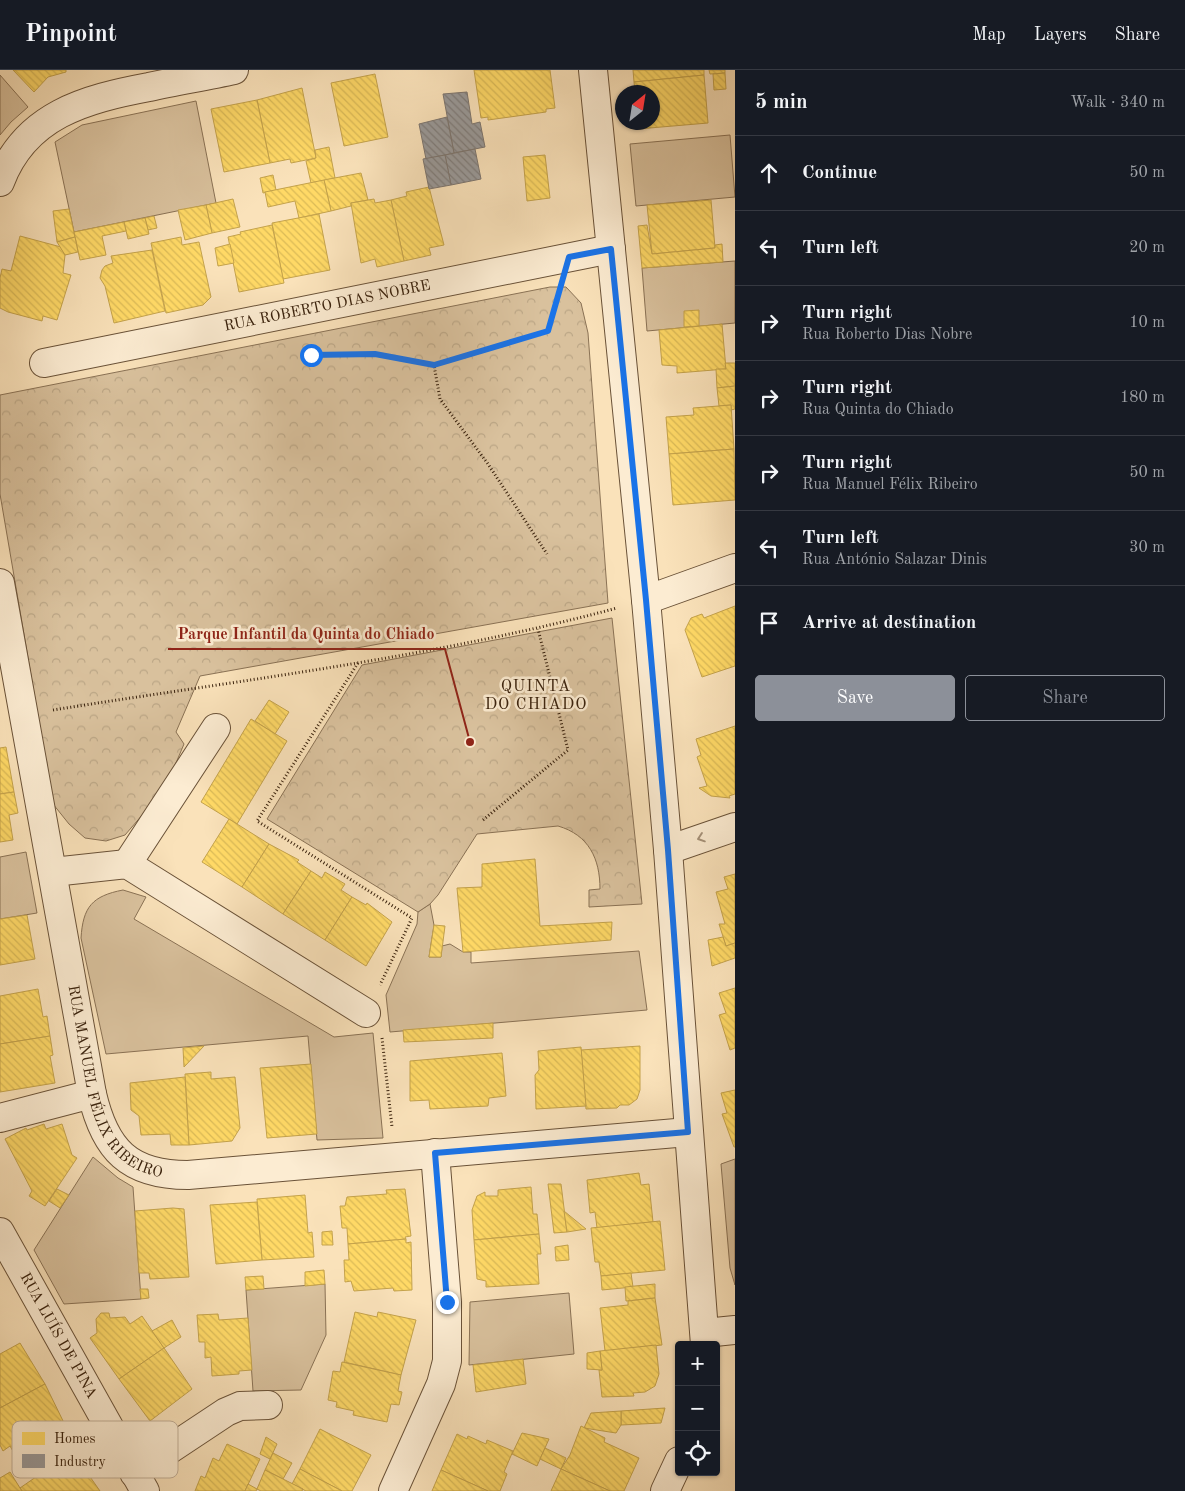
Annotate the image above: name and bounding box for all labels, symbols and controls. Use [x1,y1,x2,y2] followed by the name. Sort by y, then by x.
[25,23,117,47] text: Pinpoint
[972,26,1006,44] text: Map
[1034,26,1086,44] text: Layers
[1114,26,1160,44] text: Share
[615,85,660,130] north arrow
[755,92,808,113] text: 5 min
[1070,95,1165,111] text: Walk · 340 m
[755,159,783,187] icon: ahead
[802,164,877,183] text: Continue
[1129,165,1165,181] text: 50 m
[755,234,783,262] icon: left
[802,239,879,258] text: Turn left
[1129,240,1165,256] text: 20 m
[223,278,432,334] street label: RUA ROBERTO DIAS NOBRE
[802,304,892,323] text: Turn right
[755,309,783,337] icon: right
[1129,315,1165,331] text: 10 m
[802,327,972,343] text: Rua Roberto Dias Nobre
[300,344,323,367] route start
[802,379,892,398] text: Turn right
[755,384,783,412] icon: right
[1120,390,1165,406] text: 180 m
[802,402,954,418] text: Rua Quinta do Chiado
[802,454,892,473] text: Turn right
[755,459,783,487] icon: right
[1129,465,1165,481] text: 50 m
[802,477,978,493] text: Rua Manuel Félix Ribeiro
[802,529,879,548] text: Turn left
[755,534,783,562] icon: left
[1129,540,1165,556] text: 30 m
[802,552,987,568] text: Rua António Salazar Dinis
[755,609,783,637] icon: arrive
[802,614,976,633] text: Arrive at destination
[168,618,445,649] callout: Parque Infantil da Quinta do Chiado
[177,627,435,643] text: Parque Infantil da Quinta do Chiado
[755,675,955,721] button: Save
[965,675,1165,721] button: Share
[485,679,587,713] district label: QUINTA DO CHIADO
[698,832,706,842] one-way arrow
[65,984,164,1181] street label: RUA MANUEL FÉLIX RIBEIRO
[17,1270,99,1402] street label: RUA LUÍS DE PINA
[436,1291,459,1314] route end
[675,1341,720,1476] map controls
[675,1341,720,1386] button: +
[675,1386,720,1431] button: −
[12,1421,178,1478] legend
[675,1431,720,1476] button: locate
[54,1432,96,1446] text: Homes
[54,1455,107,1469] text: Industry

